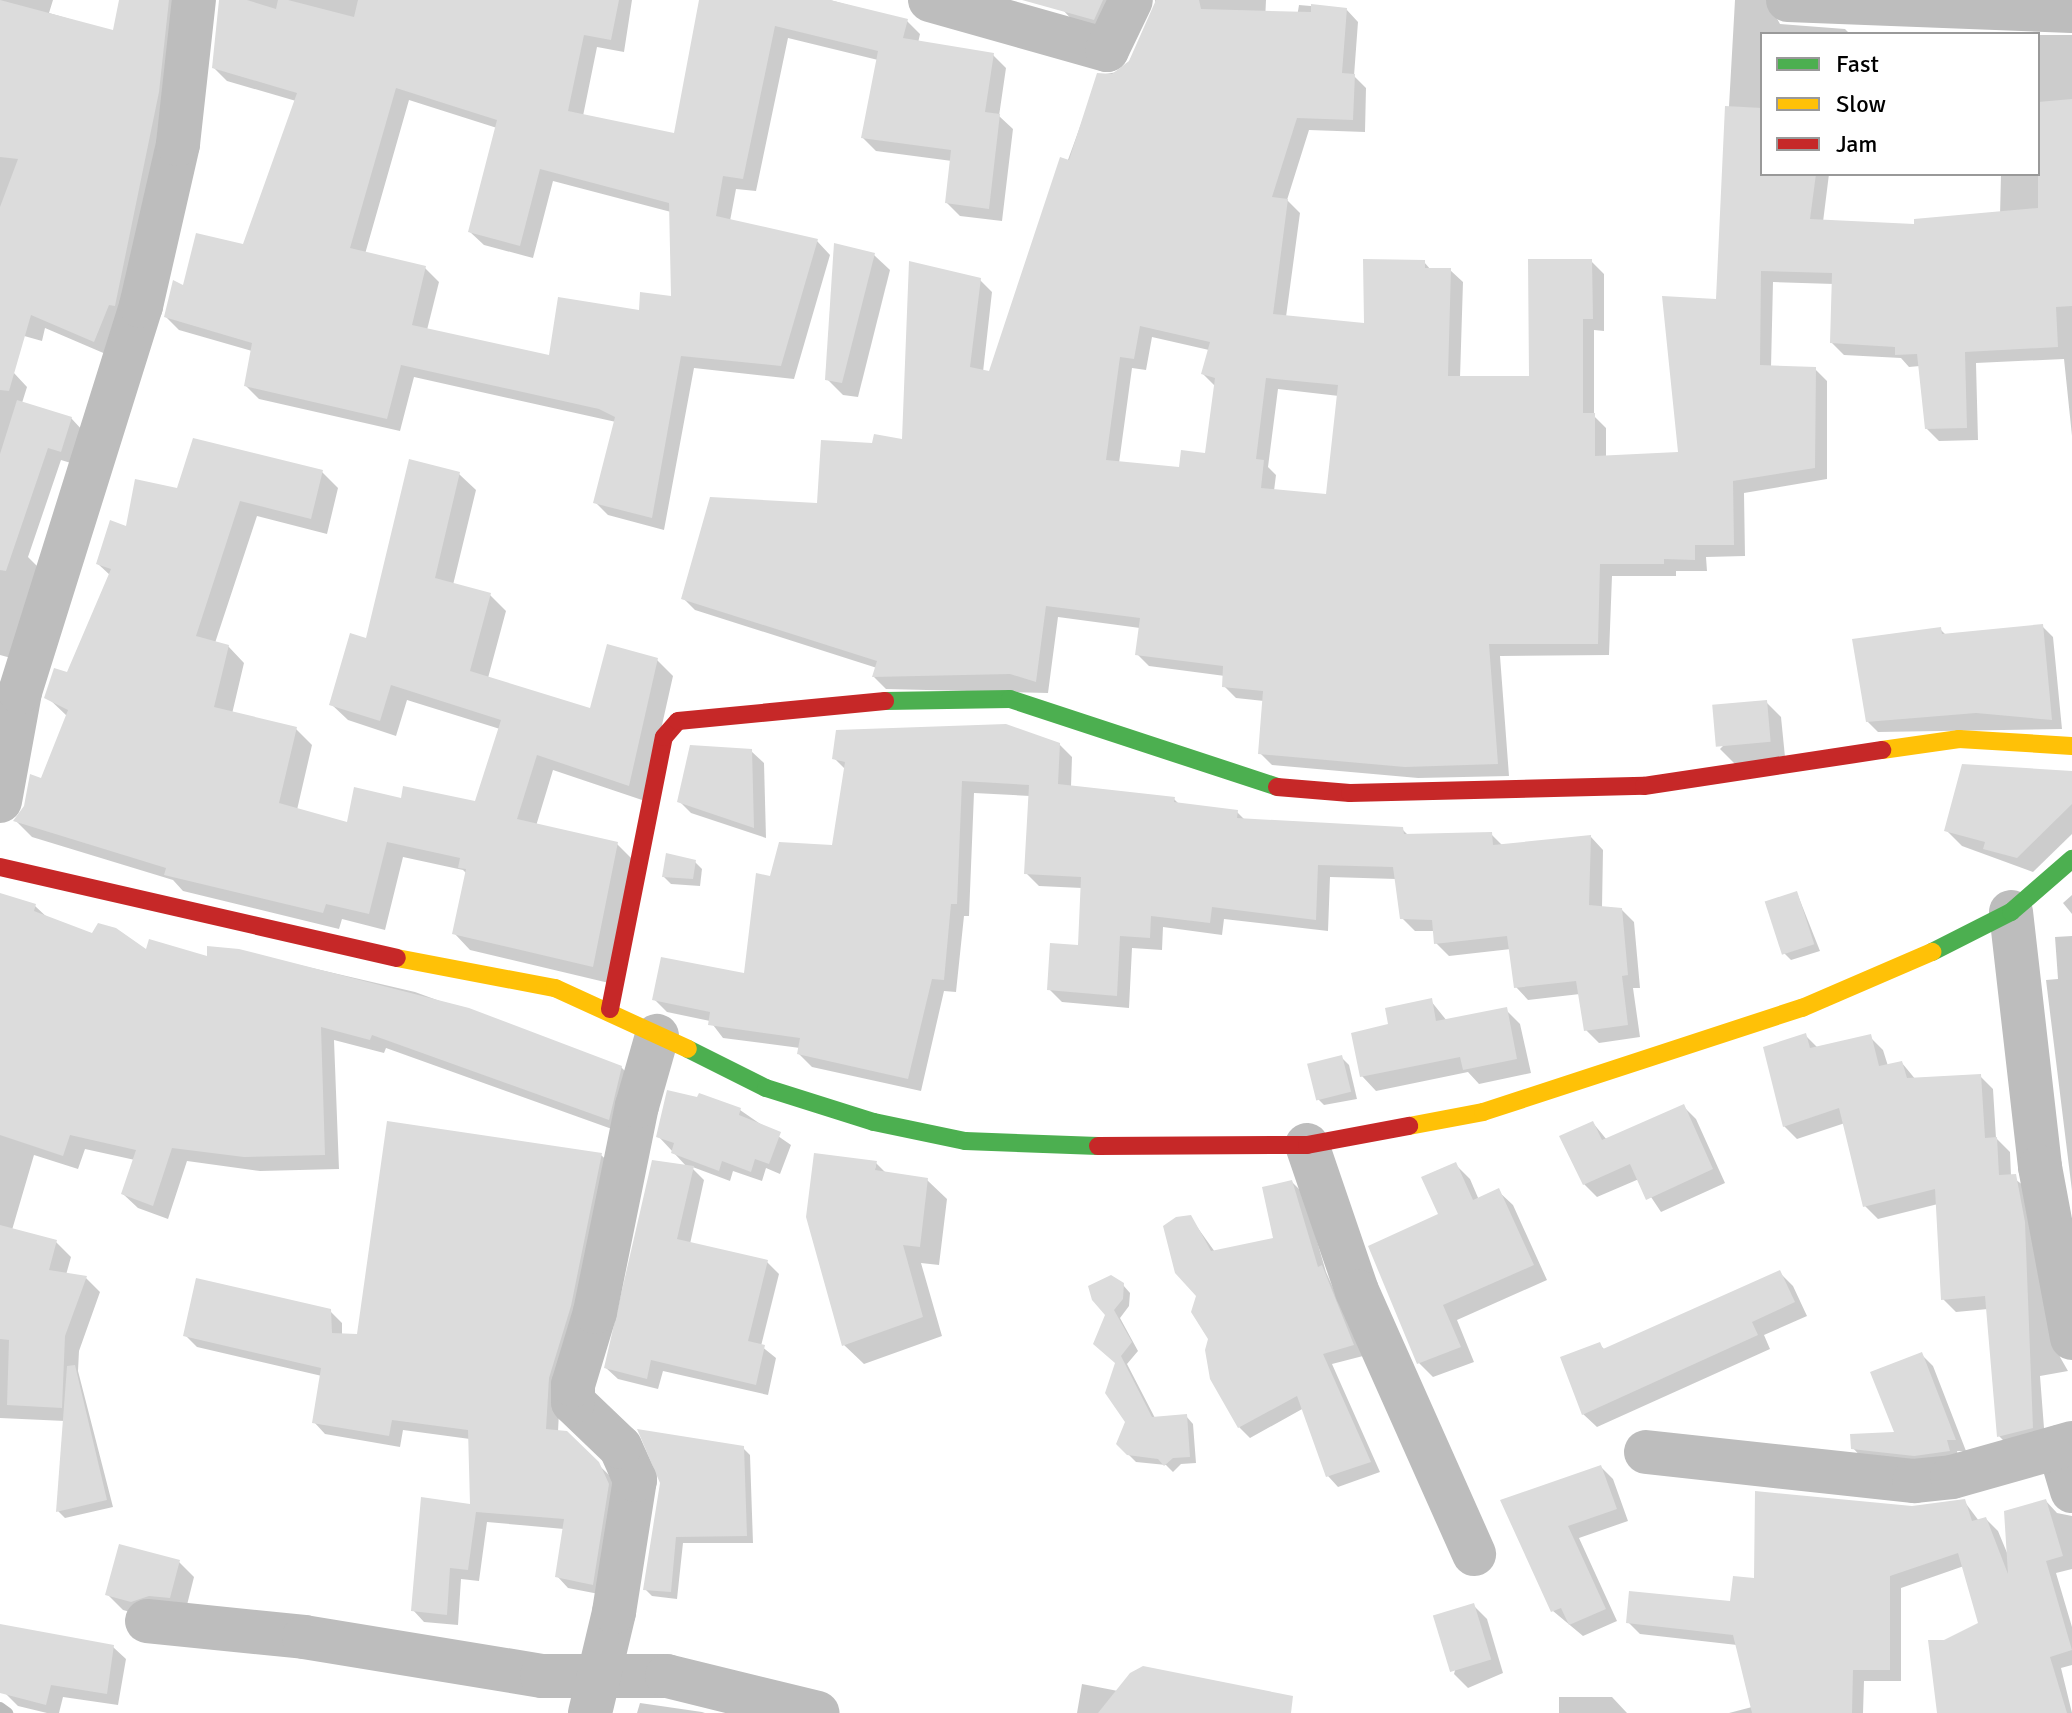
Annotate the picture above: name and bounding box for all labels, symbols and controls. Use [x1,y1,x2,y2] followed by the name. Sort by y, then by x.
[1760,32,2040,176] legend
[1836,49,1879,79] text: Fast
[1836,89,1886,119] text: Slow
[1836,129,1877,159] text: Jam

